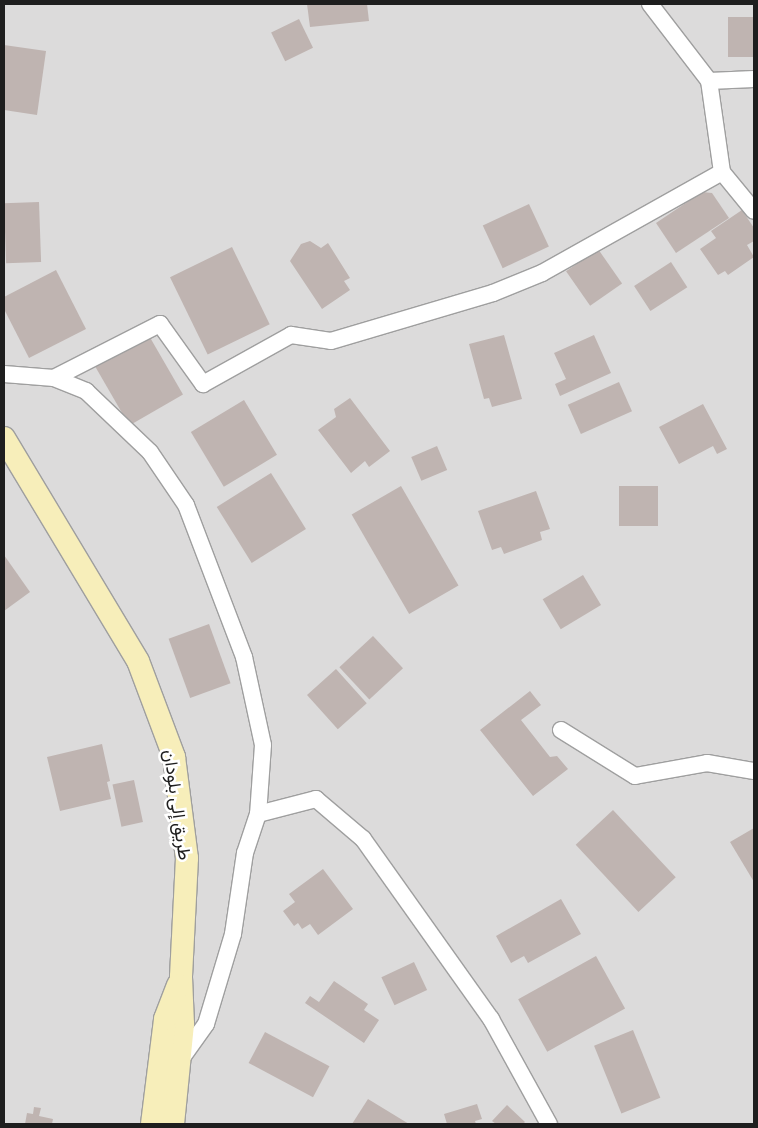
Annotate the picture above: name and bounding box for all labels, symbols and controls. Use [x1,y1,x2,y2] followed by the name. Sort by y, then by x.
[159,748,195,862] street label: طريق إلى بلودان

